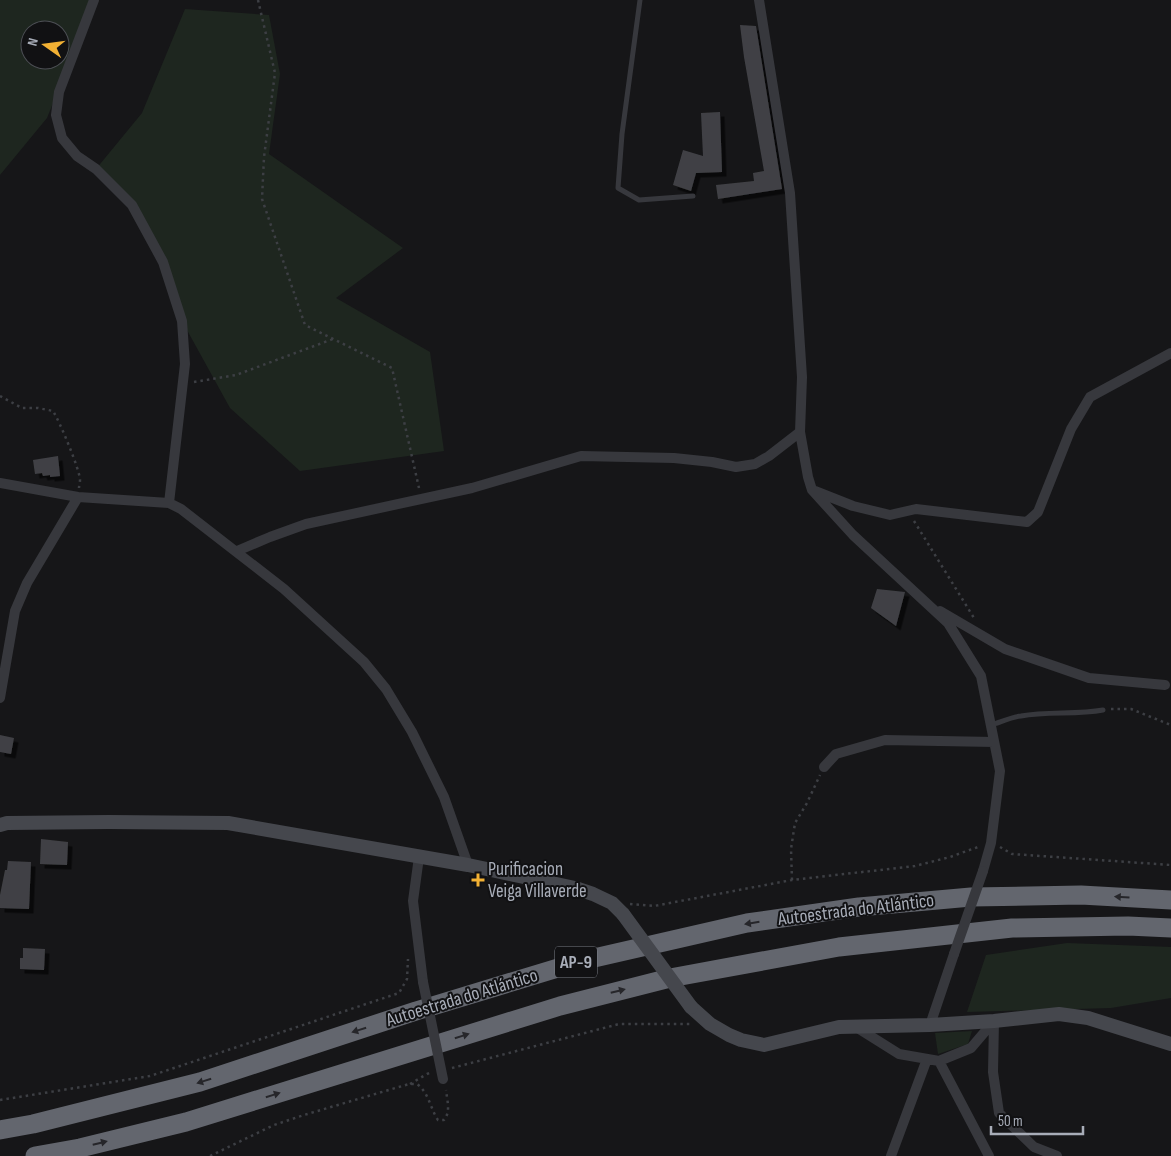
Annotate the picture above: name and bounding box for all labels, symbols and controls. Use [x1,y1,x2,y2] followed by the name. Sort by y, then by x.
[20,20,70,70] north arrow
[24,36,42,48] text: N
[488,858,587,903] place label: Purificacion Veiga Villaverde
[472,874,484,886] marker: Purificacion Veiga Villaverde
[776,889,935,931] street label: Autoestrada do Atlántico
[1114,893,1130,901] one-way arrow
[743,919,759,927] one-way arrow
[555,946,597,978] road number: AP-9
[382,964,541,1032] street label: Autoestrada do Atlántico
[610,987,625,995] one-way arrow
[351,1027,366,1034] one-way arrow
[454,1032,469,1040] one-way arrow
[197,1077,212,1085] one-way arrow
[266,1090,281,1098] one-way arrow
[991,1104,1084,1136] scale bar
[998,1112,1023,1131] text: 50 m
[92,1139,107,1147] one-way arrow

